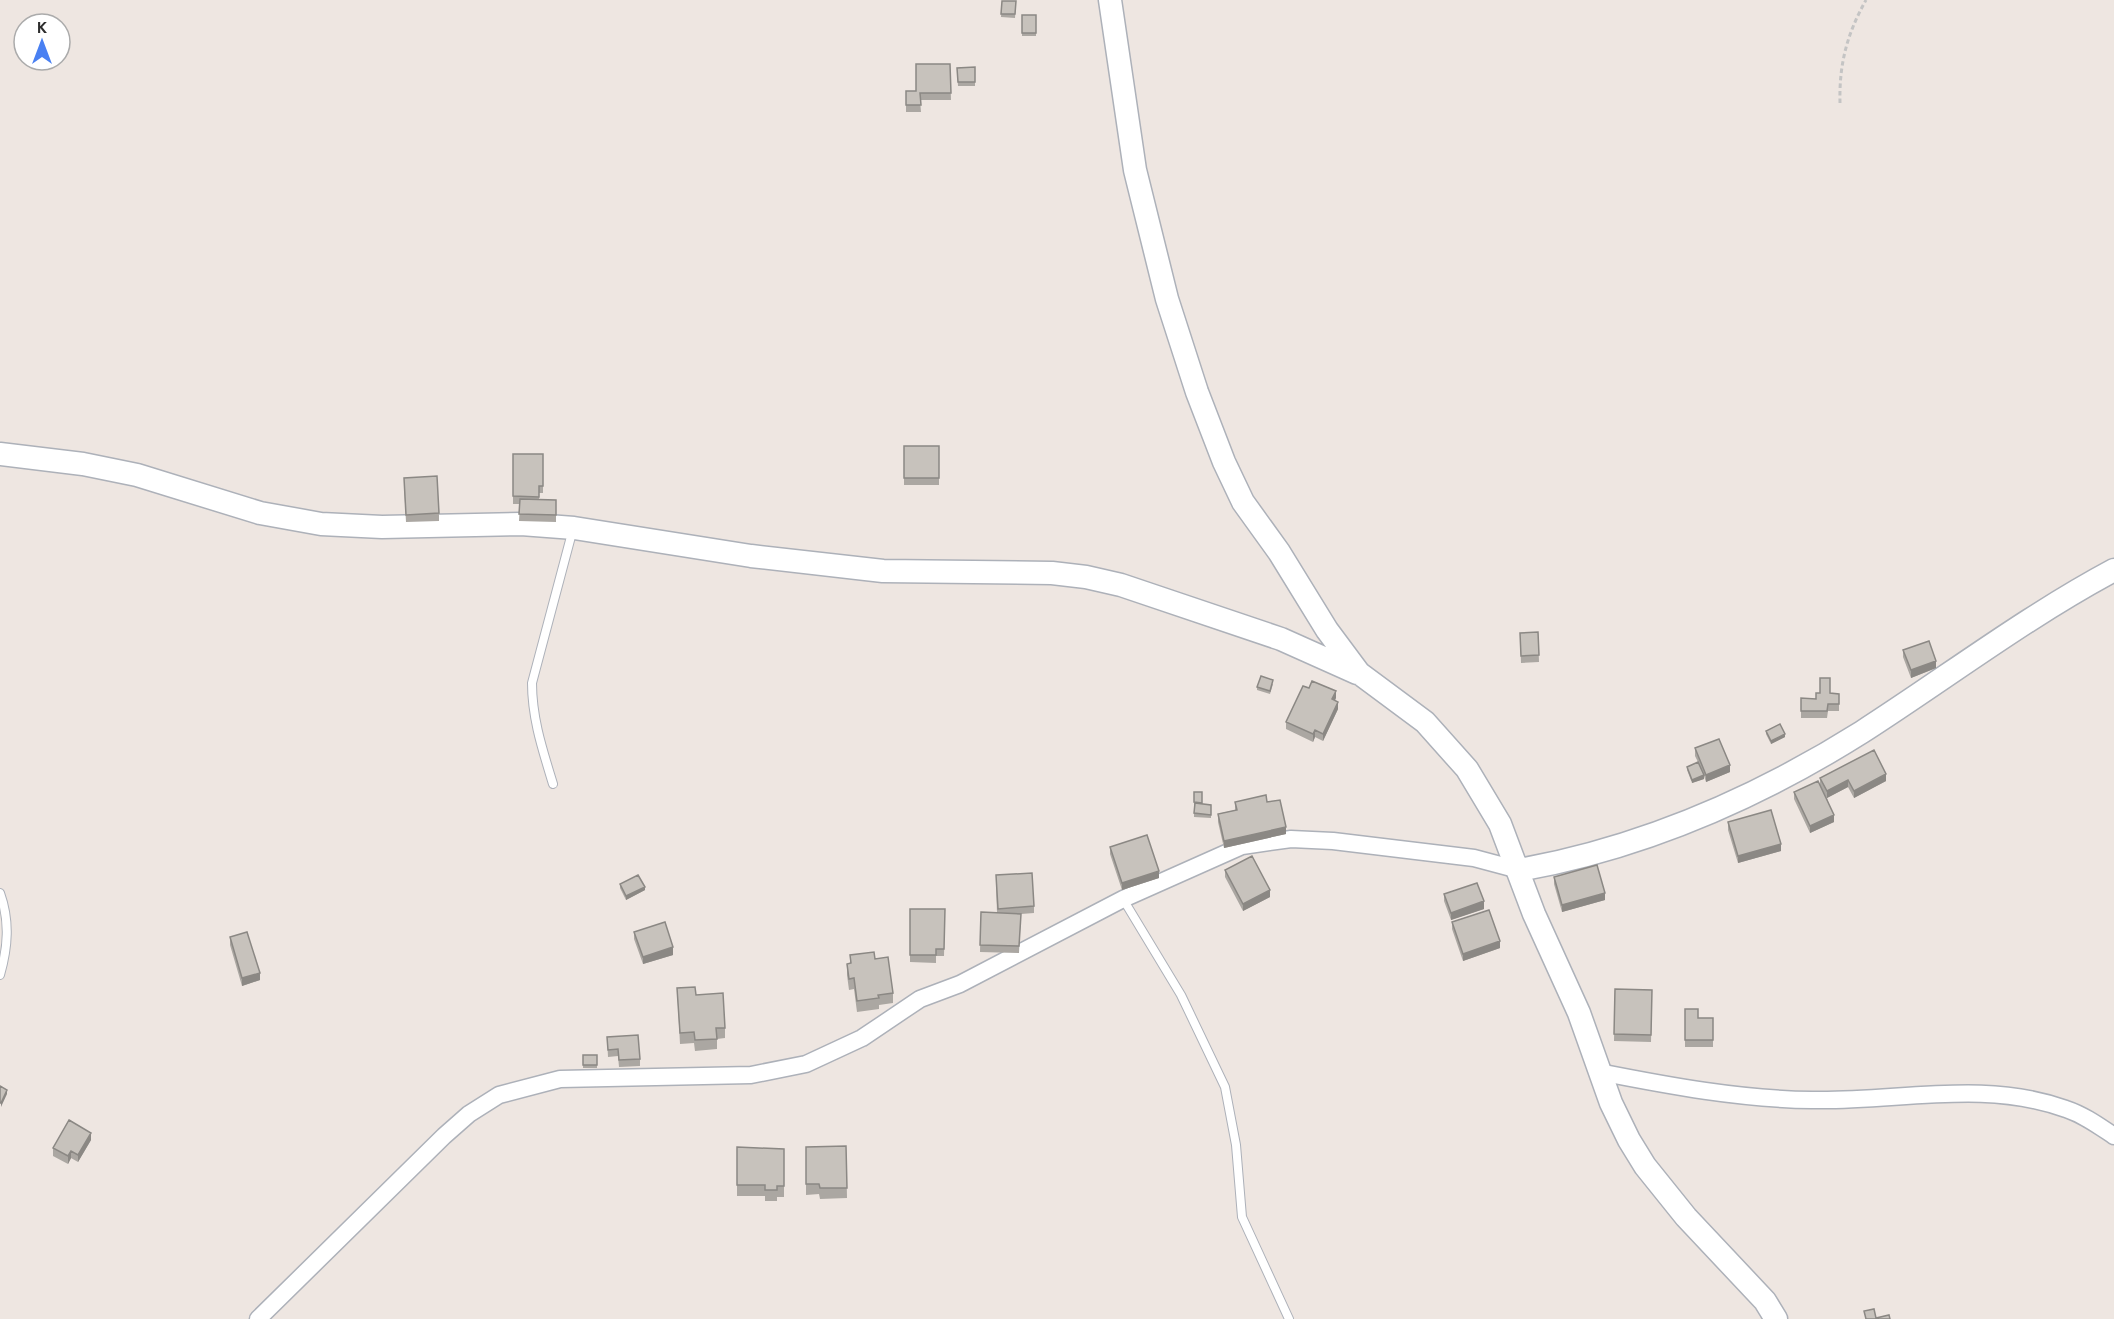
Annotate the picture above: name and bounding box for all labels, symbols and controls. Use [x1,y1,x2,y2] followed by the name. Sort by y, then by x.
[12,12,72,72] north arrow
[37,17,47,38] text: K

